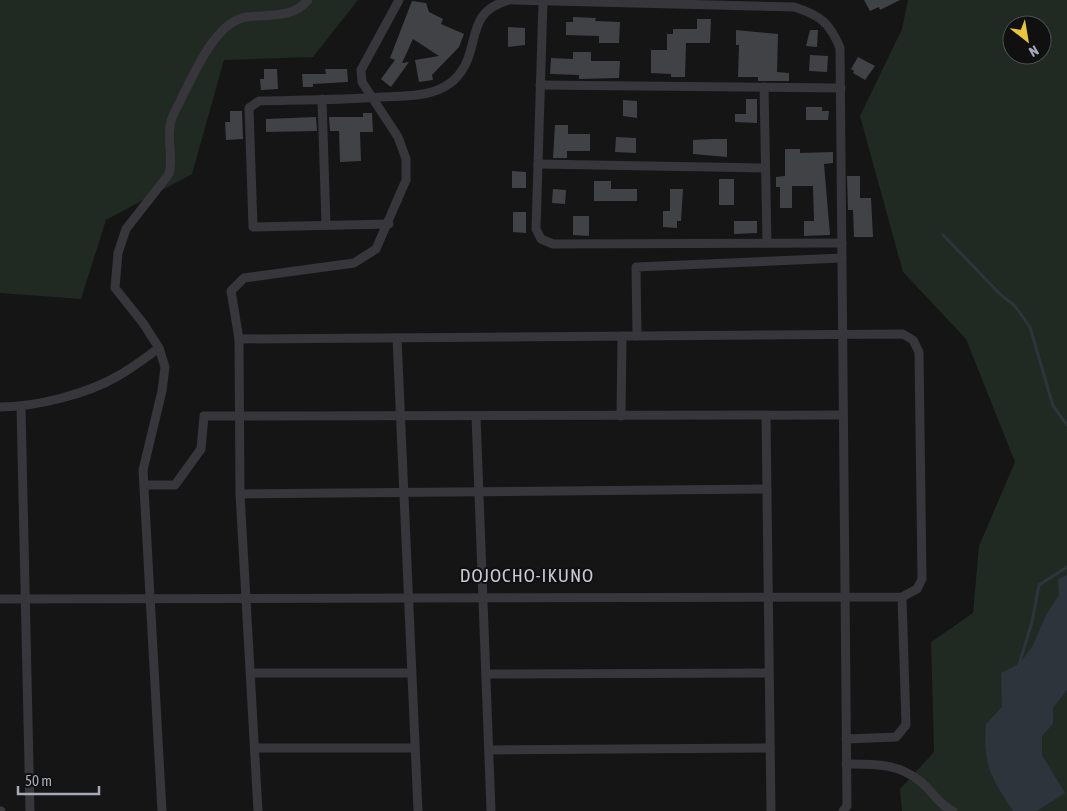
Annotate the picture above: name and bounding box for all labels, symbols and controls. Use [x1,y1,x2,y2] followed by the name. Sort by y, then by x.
[1002,15,1052,65] north arrow
[1026,42,1041,60] text: N
[460,564,594,586] district label: DOJOCHO-IKUNO
[18,764,99,796] scale bar
[25,772,52,789] text: 50 m

